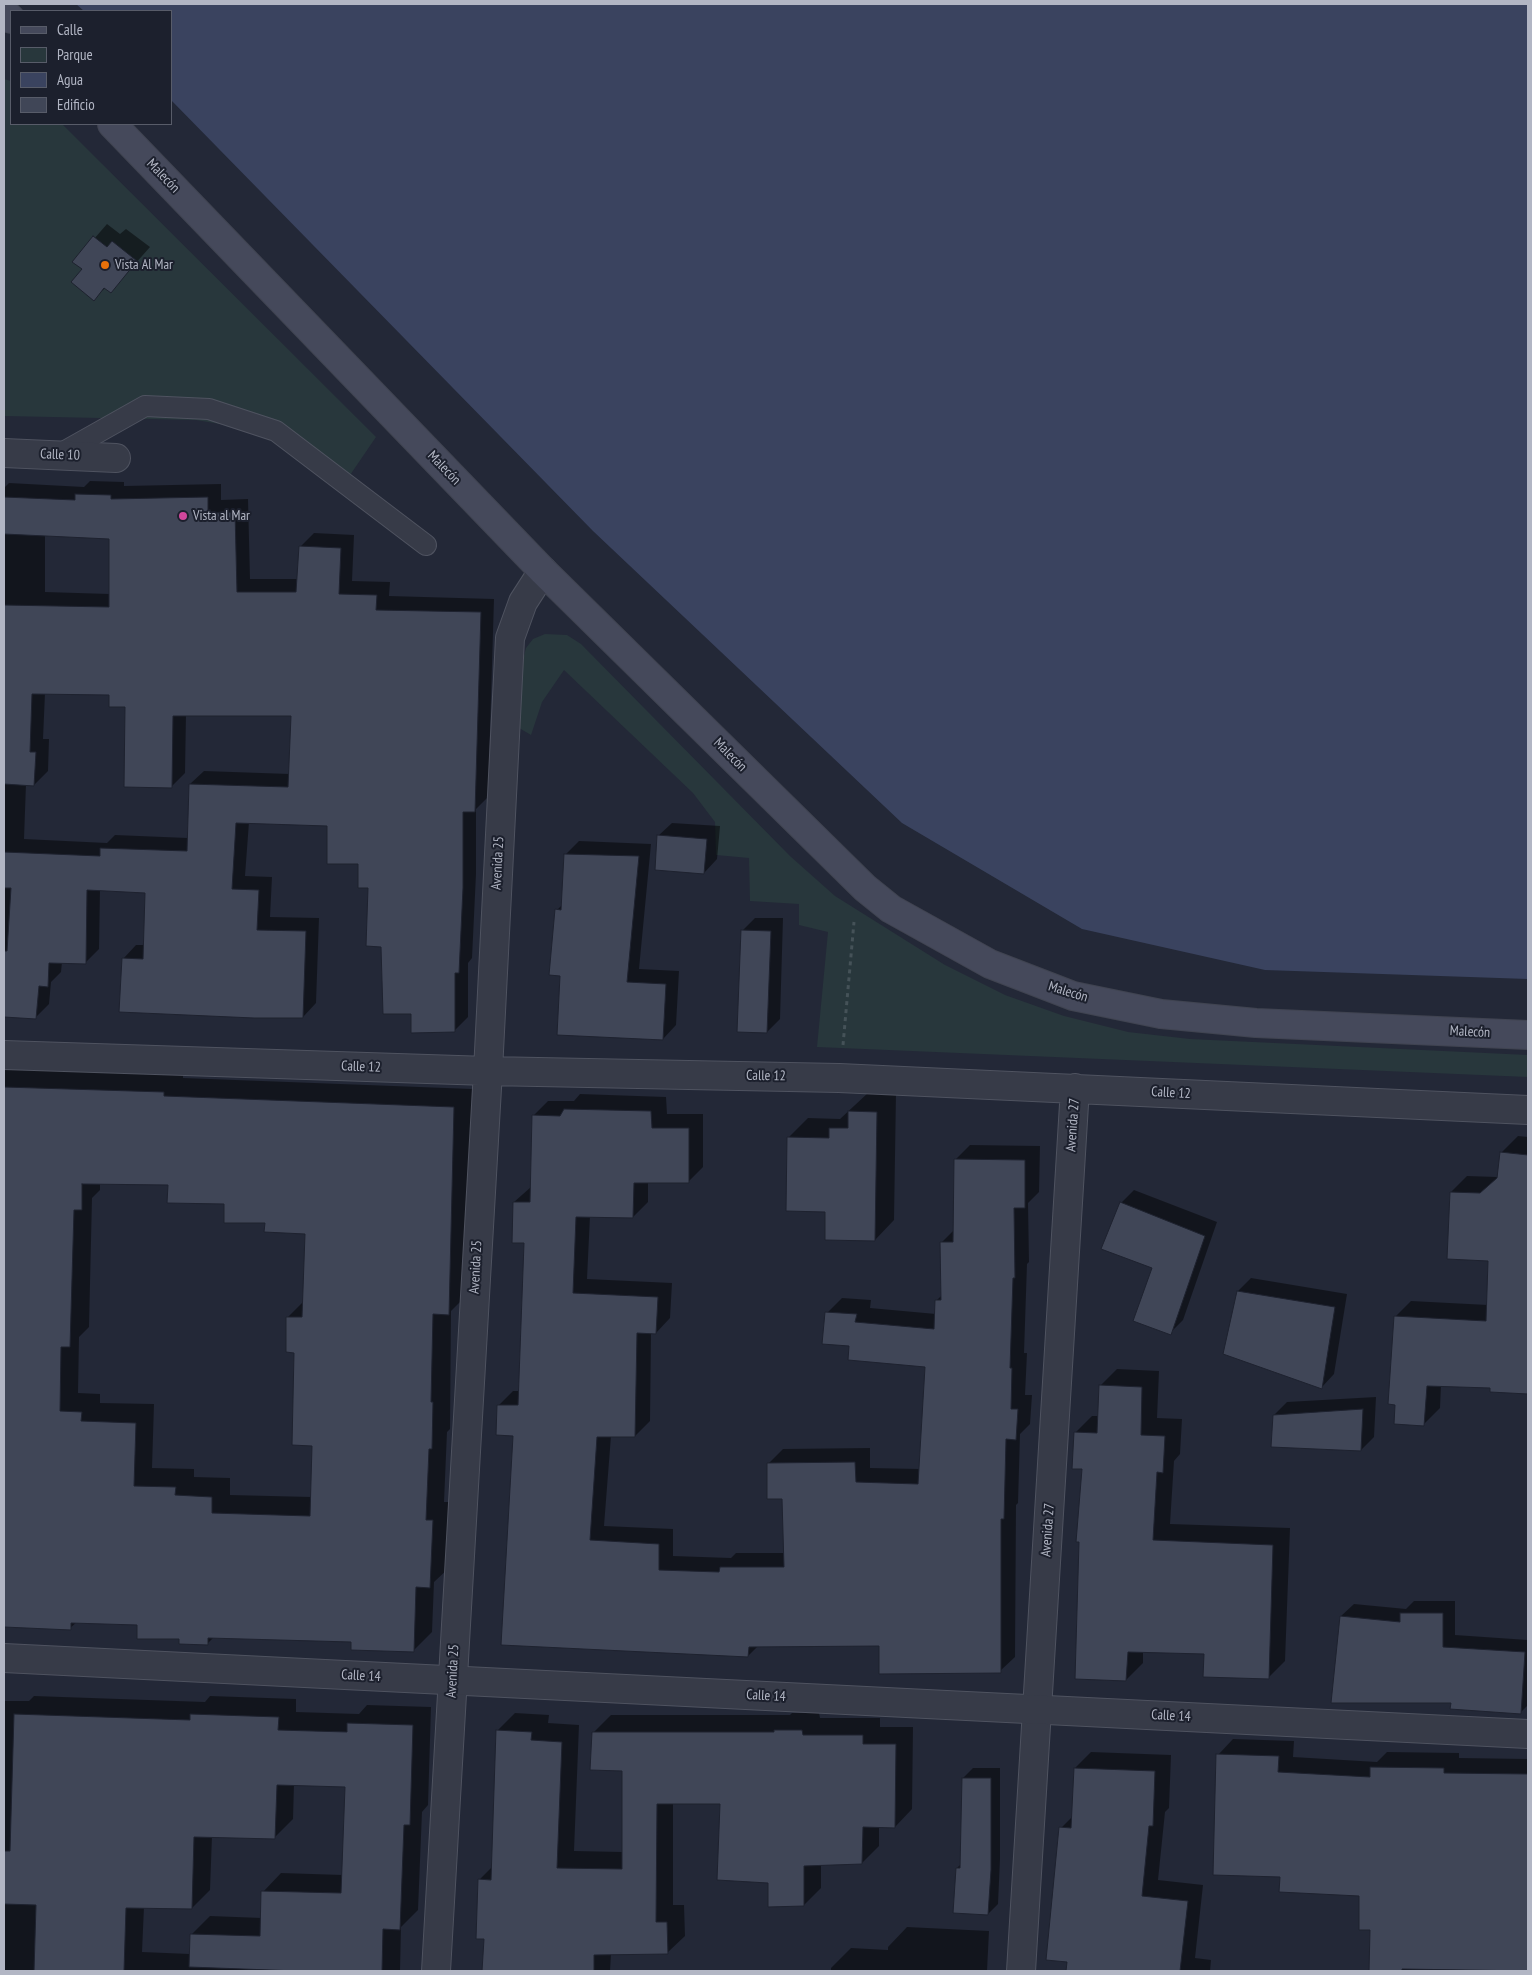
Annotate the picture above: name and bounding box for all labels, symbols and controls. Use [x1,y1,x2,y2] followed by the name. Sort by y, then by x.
[10,10,172,125] legend
[57,20,83,39] text: Calle
[57,45,93,64] text: Parque
[57,70,83,89] text: Agua
[57,95,95,114] text: Edificio
[143,156,183,196] street label: Malecón
[115,257,173,273] place label: Vista Al Mar
[99,259,111,271] marker: Vista Al Mar
[40,446,80,464] street label: Calle 10
[424,448,464,488] street label: Malecón
[193,508,250,524] place label: Vista al Mar
[177,510,189,522] marker: Vista al Mar
[710,735,750,775] street label: Malecón
[488,836,508,890] street label: Avenida 25
[1046,978,1090,1006] street label: Malecón
[1449,1023,1491,1041] street label: Malecón
[341,1058,381,1076] street label: Calle 12
[746,1067,786,1085] street label: Calle 12
[1151,1084,1191,1102] street label: Calle 12
[1063,1098,1083,1152] street label: Avenida 27
[466,1240,486,1294] street label: Avenida 25
[1038,1503,1058,1557] street label: Avenida 27
[443,1644,463,1698] street label: Avenida 25
[341,1667,381,1685] street label: Calle 14
[746,1687,786,1705] street label: Calle 14
[1151,1707,1191,1725] street label: Calle 14

